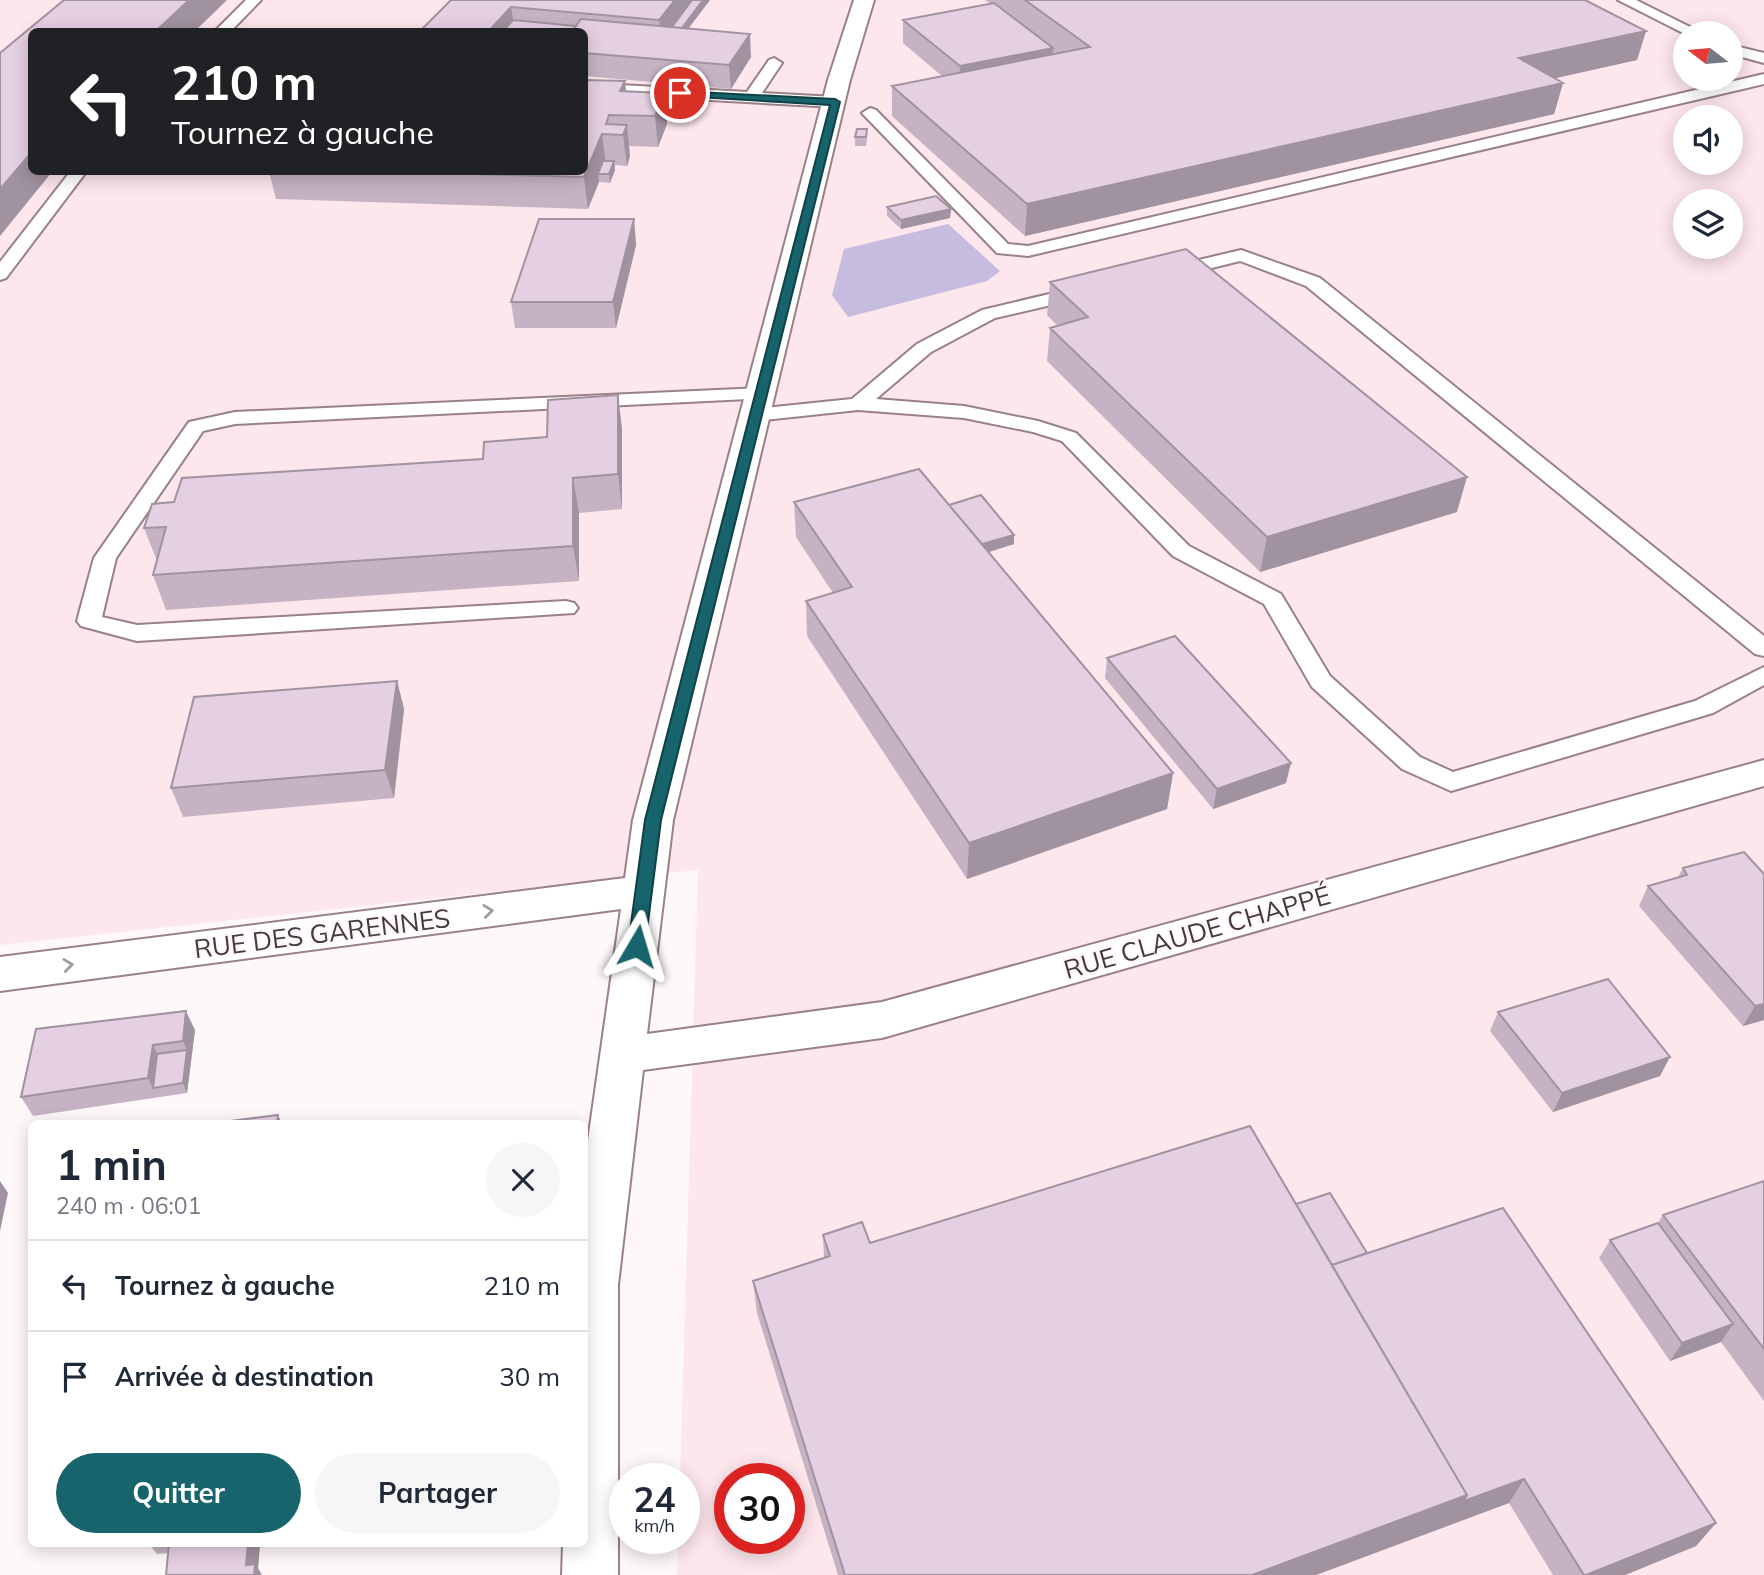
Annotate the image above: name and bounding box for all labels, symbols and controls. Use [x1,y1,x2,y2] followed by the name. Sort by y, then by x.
[1673,21,1743,91] north arrow
[1673,21,1743,259] map controls
[171,51,317,112] text: 210 m
[56,56,147,147] icon: left
[650,63,710,123] pin
[661,74,699,112] icon: arrive
[1673,105,1743,175] button: sound
[171,112,434,152] text: Tournez à gauche
[1673,189,1743,259] button: layers
[1060,878,1334,986] street label: RUE CLAUDE CHAPPÉ
[192,901,452,965] street label: RUE DES GARENNES
[482,904,494,919] one-way arrow
[600,909,674,983] position arrow
[62,958,74,973] one-way arrow
[56,1138,167,1191] text: 1 min
[486,1143,560,1217] button: close
[56,1191,201,1220] text: 240 m · 06:01
[56,1267,94,1305] icon: left
[115,1269,335,1302] text: Tournez à gauche
[484,1269,560,1302] text: 210 m
[56,1358,94,1396] icon: arrive
[115,1360,374,1393] text: Arrivée à destination
[499,1360,560,1393] text: 30 m
[56,1453,301,1533] button: Quitter
[315,1453,560,1533] button: Partager
[714,1463,805,1554] speed limit sign: 30
[633,1477,676,1521] text: 24
[634,1514,675,1537] text: km/h

